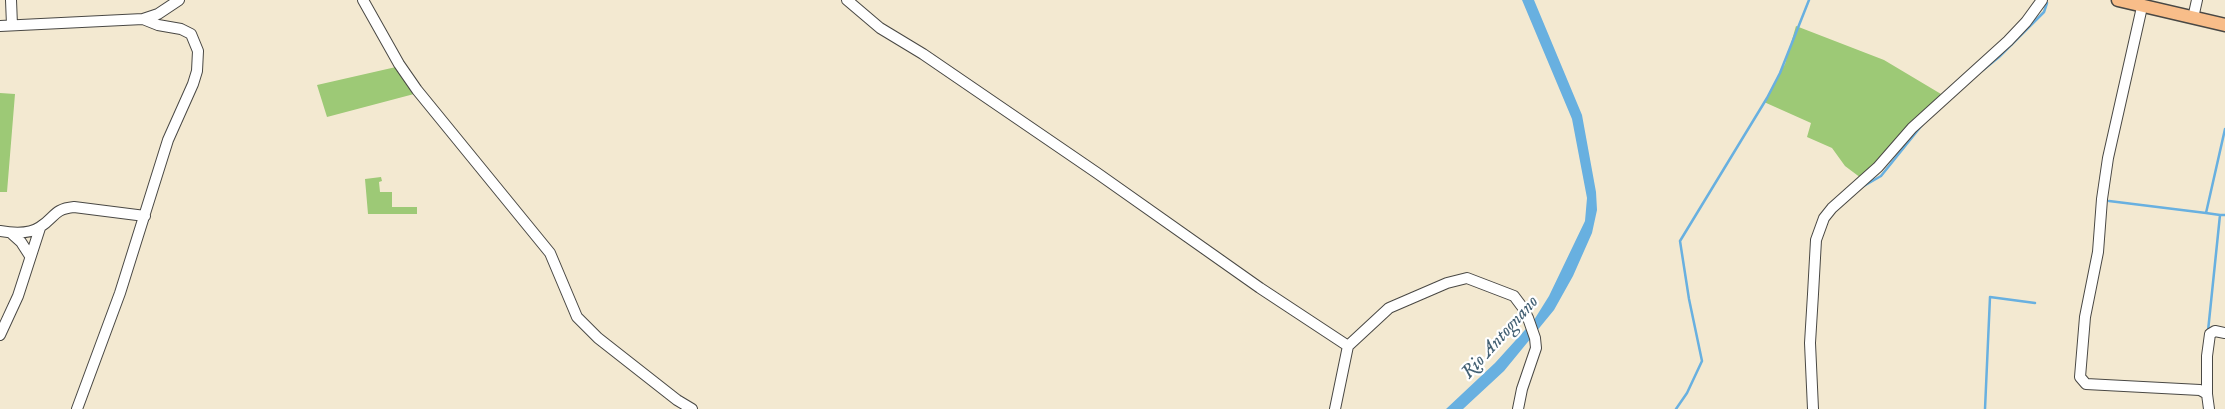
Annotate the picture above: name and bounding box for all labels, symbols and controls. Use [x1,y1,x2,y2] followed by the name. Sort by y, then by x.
[1458,292,1544,384] water label: Rio Antognano

